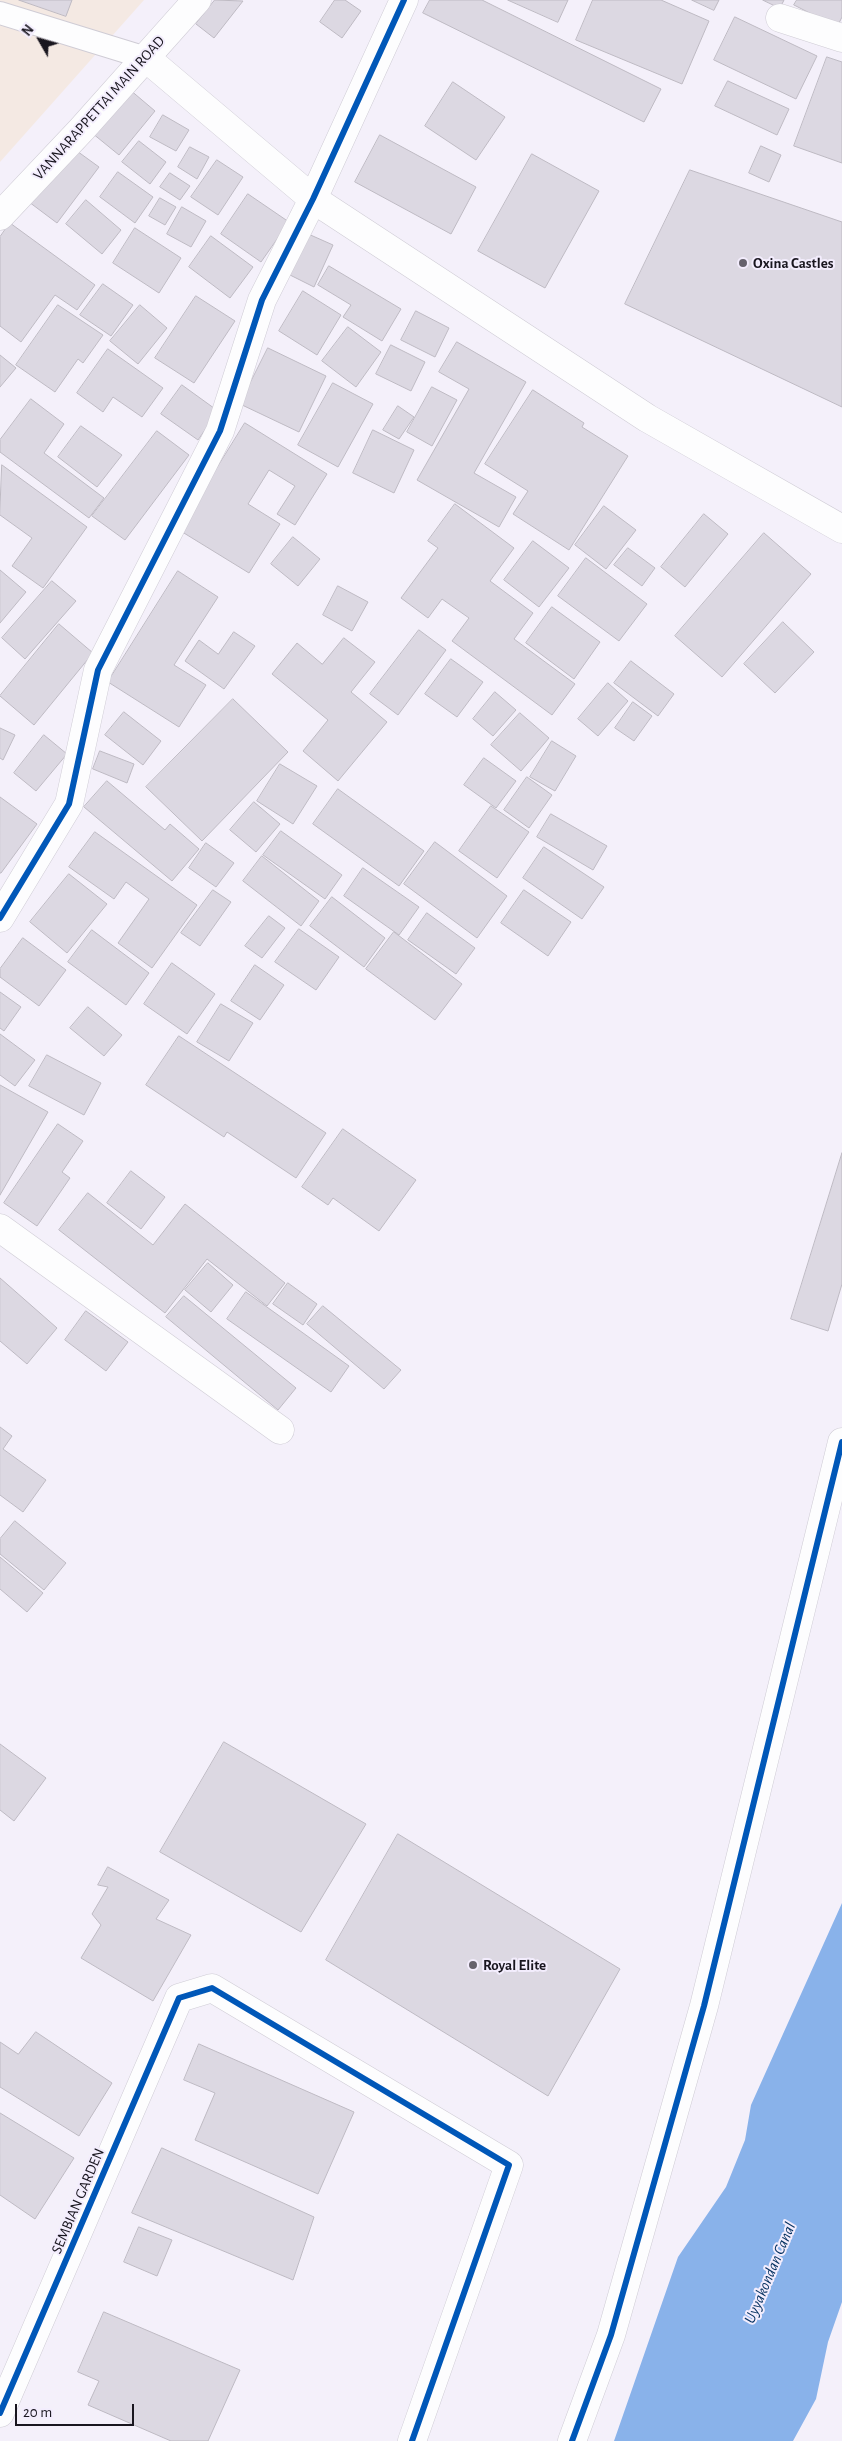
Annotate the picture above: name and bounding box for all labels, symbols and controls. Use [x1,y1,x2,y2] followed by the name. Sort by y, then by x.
[15,15,65,65] north arrow
[29,32,169,184] street label: VANNARAPPETTAI MAIN ROAD
[753,254,833,272] place label: Oxina Castles
[737,257,749,269] marker: Oxina Castles
[483,1956,546,1974] place label: Royal Elite
[467,1959,479,1971] marker: Royal Elite
[48,2146,108,2256] street label: SEMBIAN GARDEN
[740,2220,800,2326] water label: Uyyakondan Canal
[18,2394,136,2426] scale bar
[23,2405,52,2420] text: 20 m

